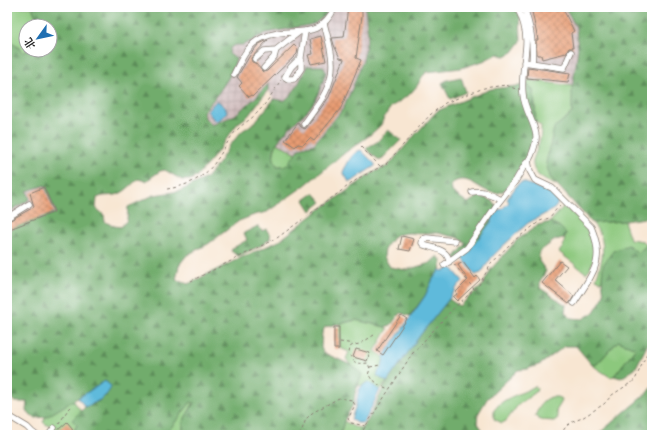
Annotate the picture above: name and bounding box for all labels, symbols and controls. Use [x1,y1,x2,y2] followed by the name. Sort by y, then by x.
[18,18,58,58] north arrow
[22,34,40,51] text: 北

